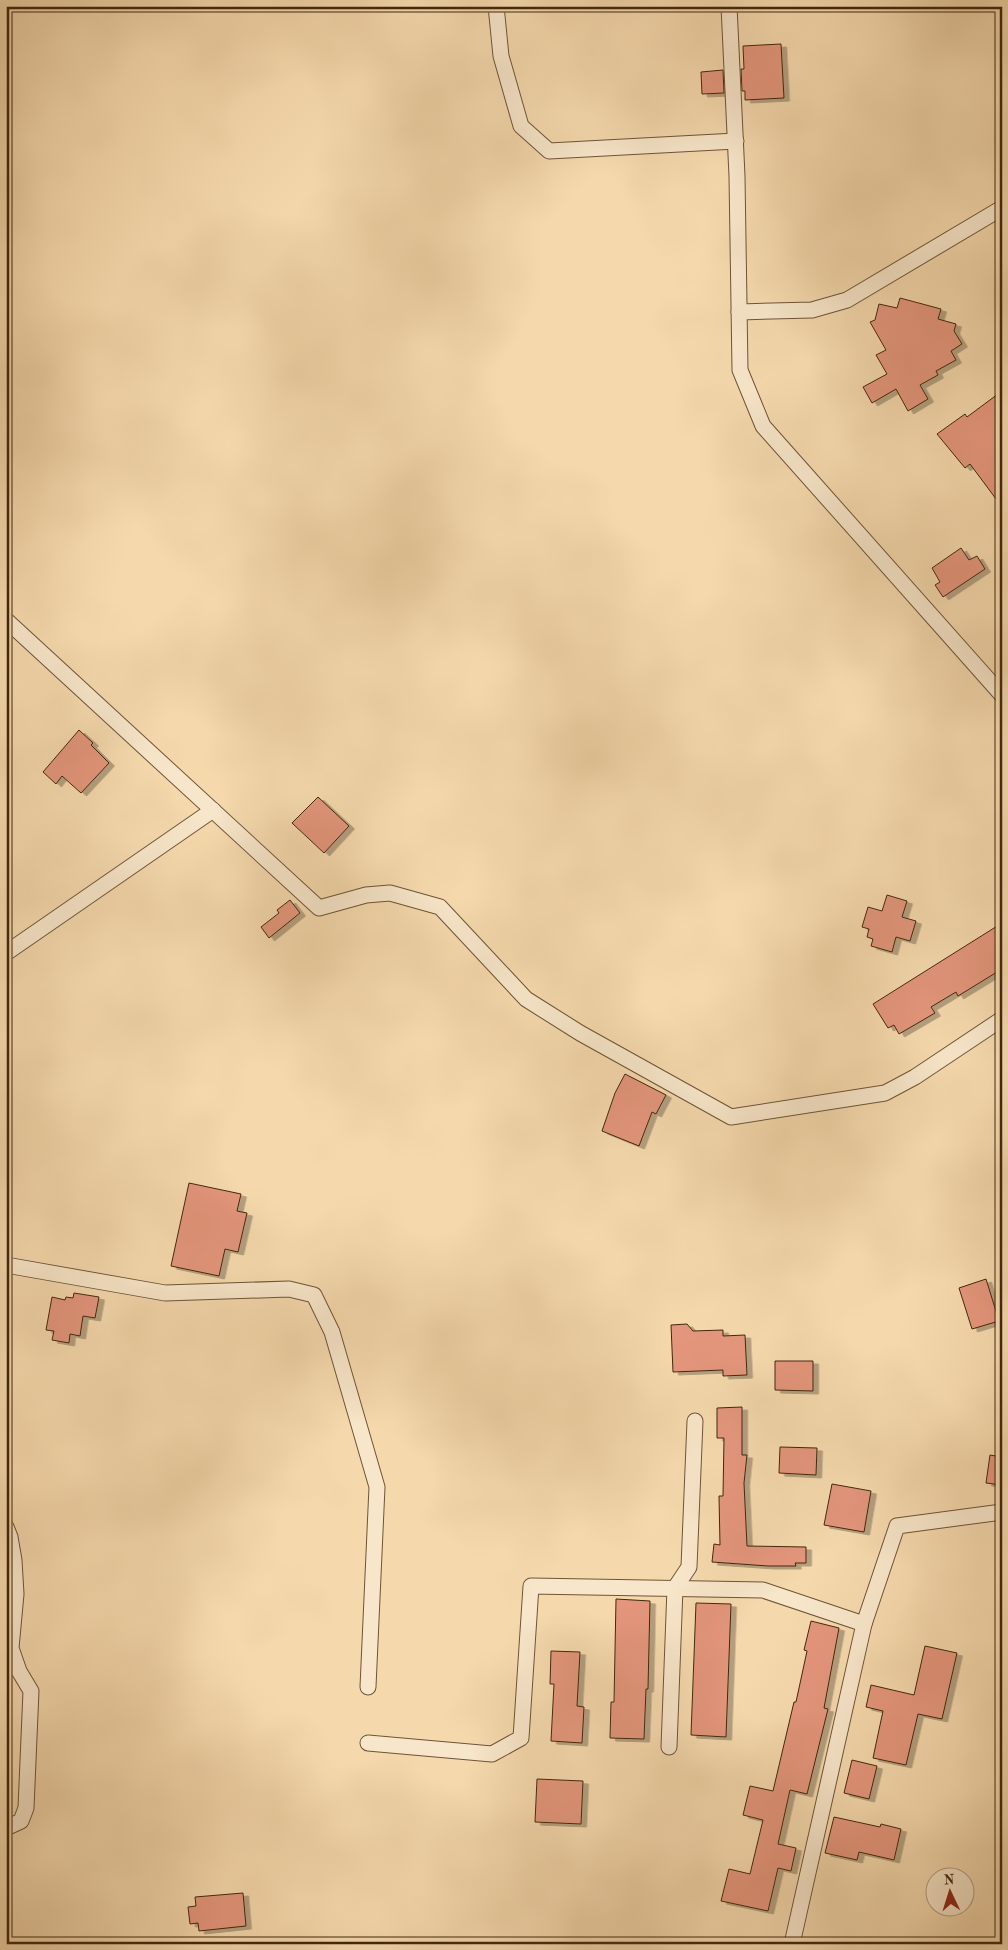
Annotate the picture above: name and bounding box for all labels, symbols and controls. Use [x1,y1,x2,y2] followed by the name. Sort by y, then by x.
[926,1868,976,1918] north arrow
[943,1873,955,1887] text: N

